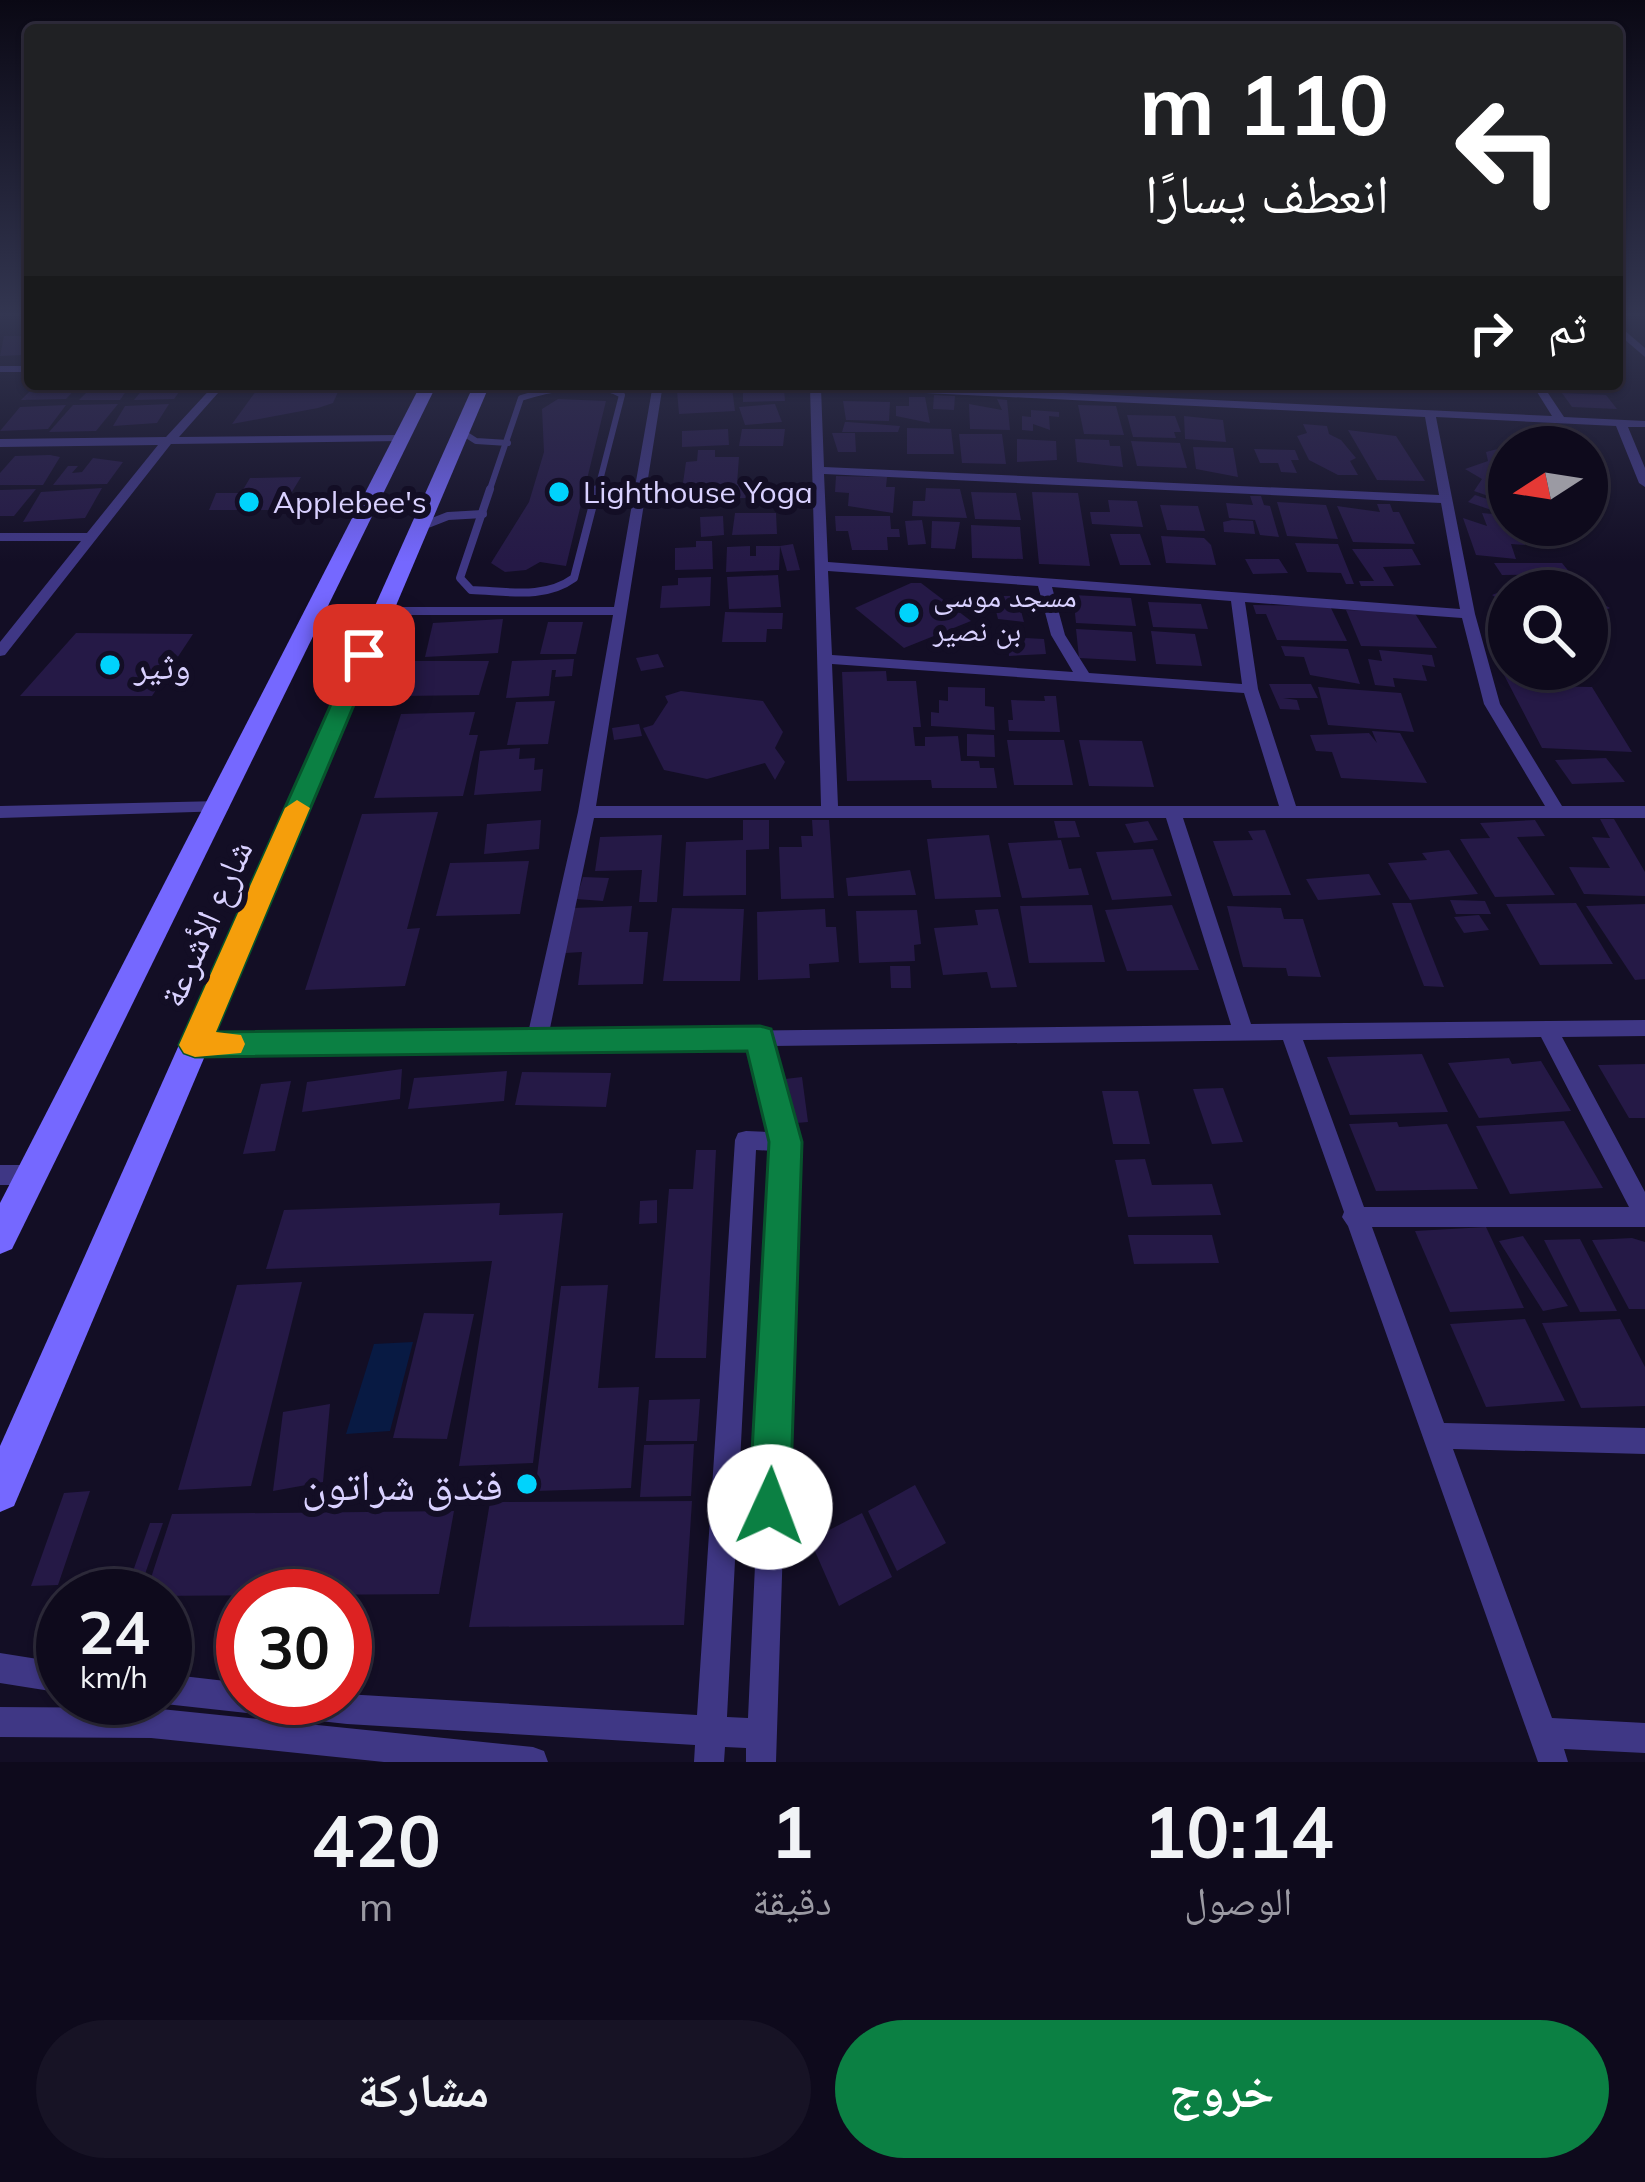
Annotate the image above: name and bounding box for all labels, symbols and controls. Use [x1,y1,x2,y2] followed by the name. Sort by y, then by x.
[1139,51,1389,156] text: 110 m
[1431,72,1587,228] icon: left
[1145,159,1389,227] text: انعطف يسارًا
[1548,298,1587,354] text: ثم
[1458,300,1524,366] icon: right
[1488,426,1608,546] north arrow
[1488,426,1608,690] map controls
[583,473,813,511] place label: Lighthouse Yoga
[546,479,572,505] marker: Lighthouse Yoga
[273,483,427,521] place label: Applebee's
[236,489,262,515] marker: Applebee's
[1488,570,1608,690] button: search
[932,577,1077,649] place label: مسجد موسى بن نصير
[896,600,922,626] marker: مسجد موسى بن نصير
[313,604,415,706] pin
[331,622,397,688] icon: arrive
[133,643,191,688] place label: وثير
[97,652,123,678] marker: وثير
[148,833,263,1014] street label: شارع الأشرعة
[707,1444,833,1570] position arrow
[302,1458,503,1511] place label: فندق شراتون
[514,1471,540,1497] marker: فندق شراتون
[216,1569,372,1725] speed limit sign: 30
[78,1594,150,1669] text: 24
[80,1658,148,1696] text: km/h
[770,1786,814,1876] text: 1
[1143,1786,1334,1876] text: 10:14
[311,1795,441,1885] text: 420
[752,1876,832,1925] text: دقيقة
[1184,1876,1292,1925] text: الوصول
[359,1882,393,1931] text: m
[36,2020,811,2158] button: مشاركة
[835,2020,1609,2158] button: خروج

